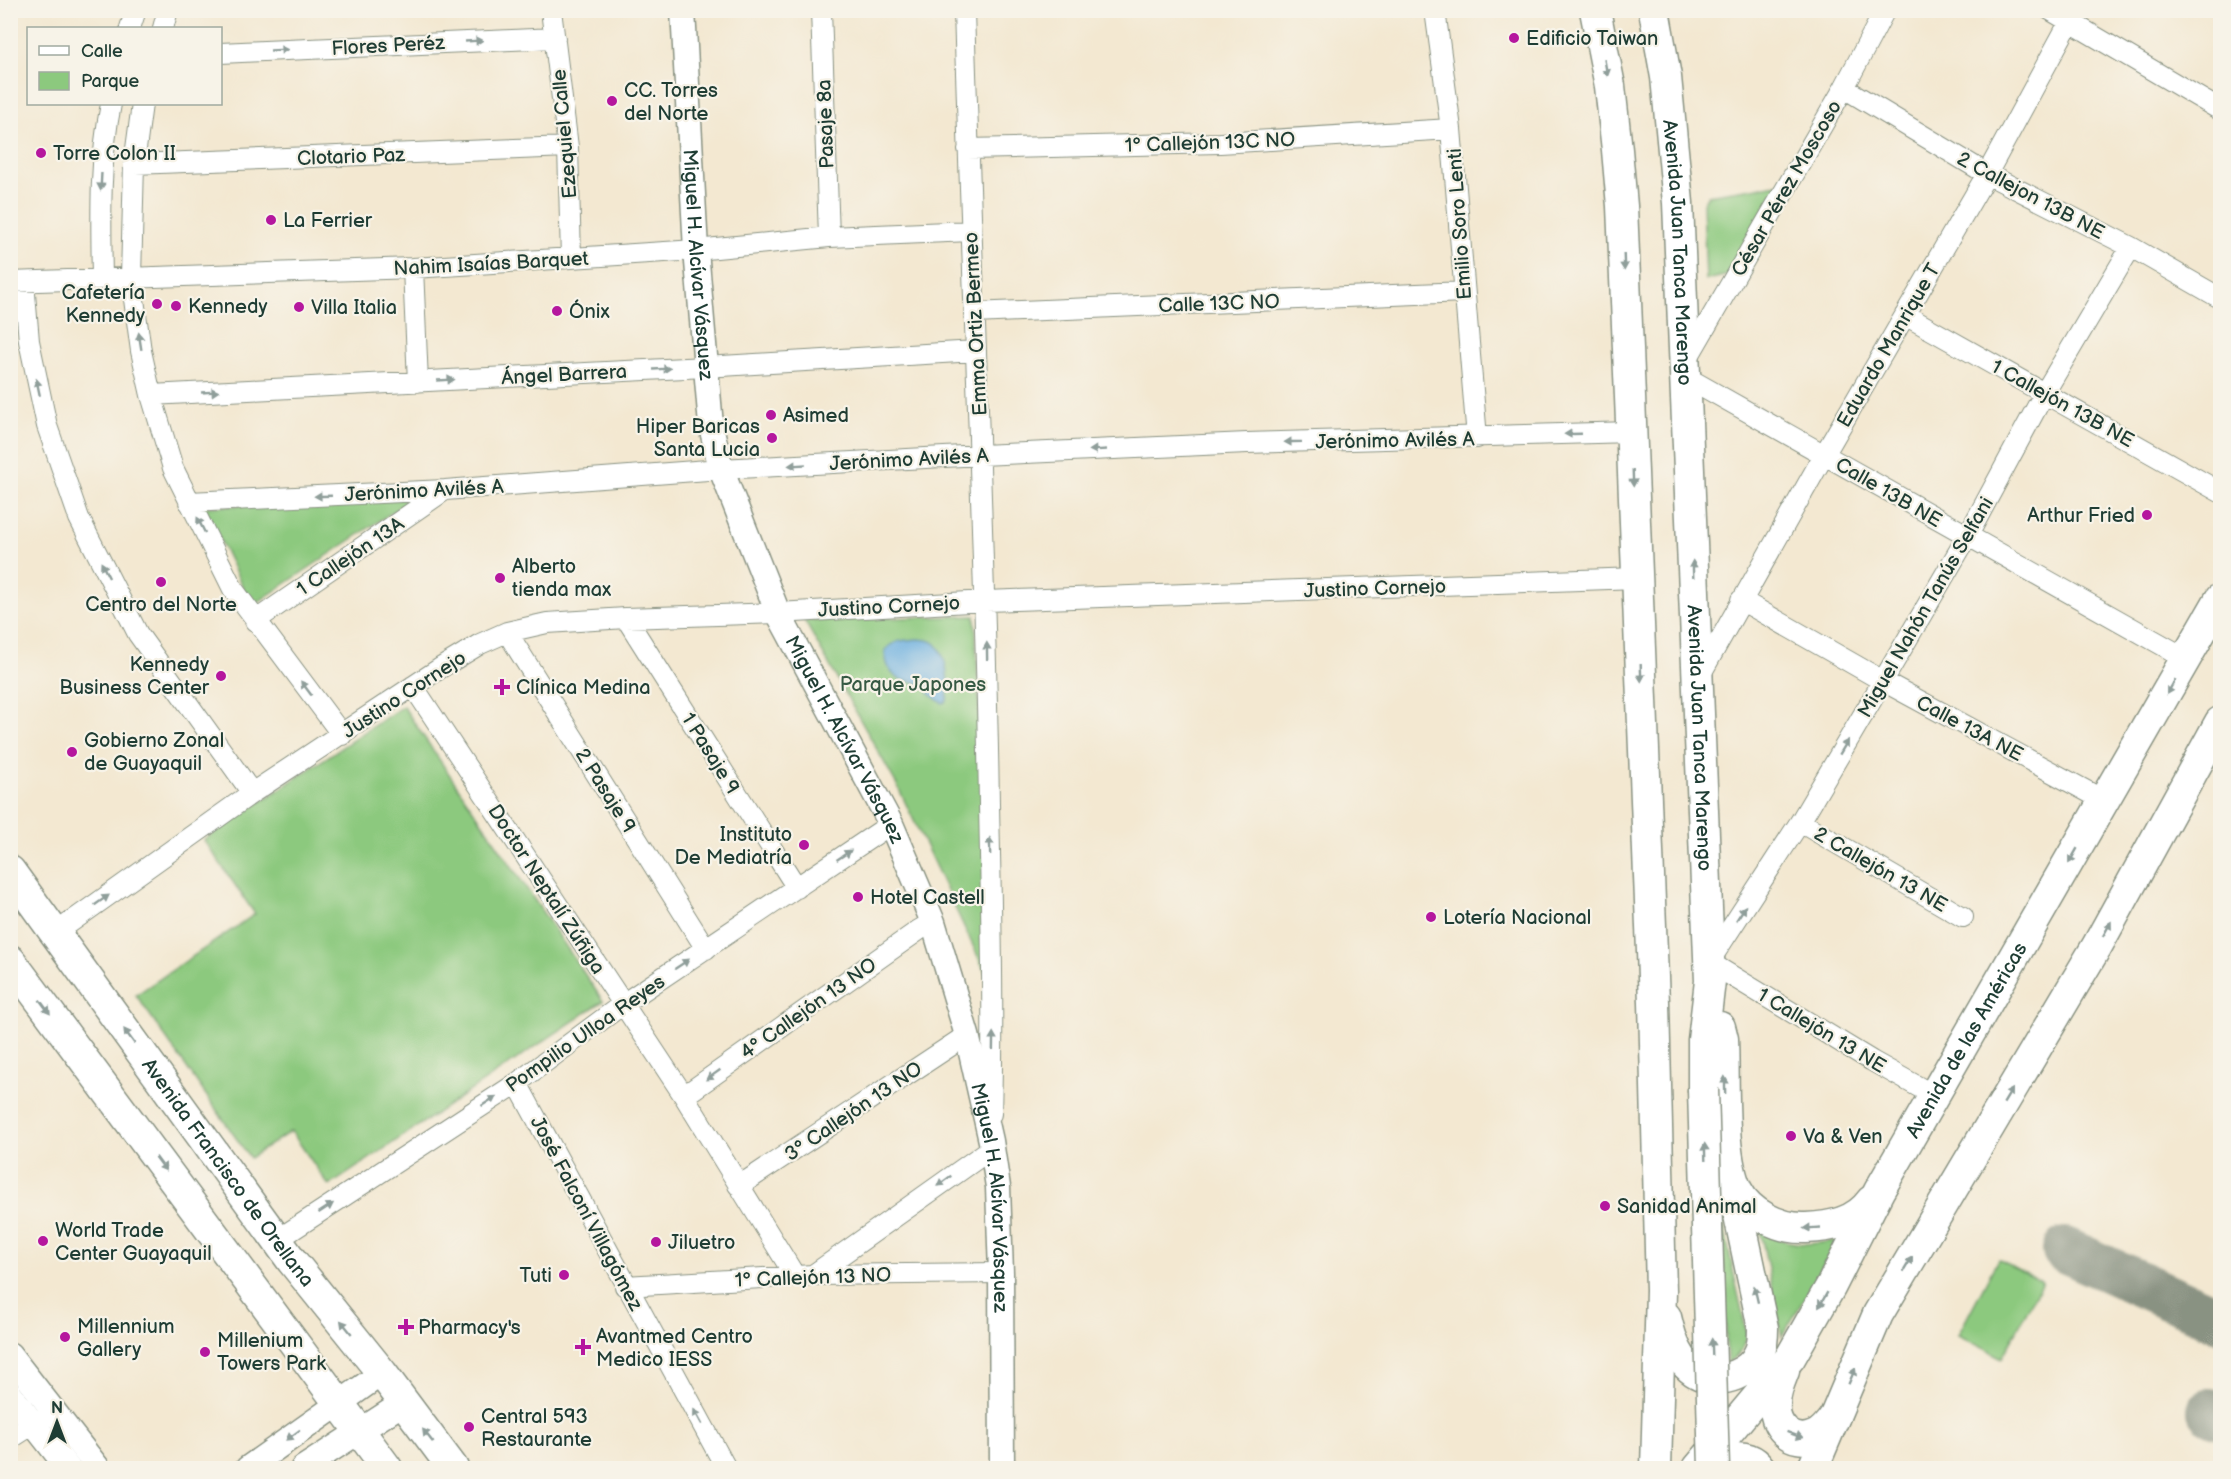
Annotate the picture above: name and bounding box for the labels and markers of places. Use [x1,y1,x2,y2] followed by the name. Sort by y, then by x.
[1526,27,1658,51] place label: Edificio Taiwan
[1507,31,1521,45] marker: Edificio Taiwan
[624,79,718,126] place label: CC. Torres del Norte
[605,94,619,108] marker: CC. Torres del Norte
[53,142,176,166] place label: Torre Colon II
[34,146,48,160] marker: Torre Colon II
[283,209,373,233] place label: La Ferrier
[264,213,278,227] marker: La Ferrier
[62,281,145,328] place label: Cafetería Kennedy
[188,295,267,319] place label: Kennedy
[311,296,397,320] place label: Villa Italia
[150,297,164,311] marker: Cafetería Kennedy
[169,299,183,313] marker: Kennedy
[569,299,610,324] place label: Ónix
[292,300,306,314] marker: Villa Italia
[550,304,564,318] marker: Ónix
[783,404,849,428] place label: Asimed
[764,408,778,422] marker: Asimed
[636,415,760,462] place label: Hiper Baricas Santa Lucia
[765,431,779,445] marker: Hiper Baricas Santa Lucia
[2027,504,2135,528] place label: Arthur Fried
[2140,508,2154,522] marker: Arthur Fried
[512,555,612,602] place label: Alberto tienda max
[493,571,507,585] marker: Alberto tienda max
[154,575,168,589] marker: Centro del Norte
[85,593,237,617] place label: Centro del Norte
[59,653,210,700] place label: Kennedy Business Center
[214,669,228,683] marker: Kennedy Business Center
[516,676,651,700] place label: Clínica Medina
[493,678,511,696] marker: Clínica Medina
[84,729,224,776] place label: Gobierno Zonal de Guayaquil
[65,745,79,759] marker: Gobierno Zonal de Guayaquil
[674,823,792,870] place label: Instituto De Mediatría
[797,838,811,852] marker: Instituto De Mediatría
[870,886,985,910] place label: Hotel Castell
[851,890,865,904] marker: Hotel Castell
[1443,906,1591,930] place label: Lotería Nacional
[1424,910,1438,924] marker: Lotería Nacional
[1803,1125,1883,1149] place label: Va & Ven
[1784,1129,1798,1143] marker: Va & Ven
[1617,1195,1757,1219] place label: Sanidad Animal
[1598,1199,1612,1213] marker: Sanidad Animal
[55,1219,212,1266] place label: World Trade Center Guayaquil
[668,1231,735,1255] place label: Jiluetro
[36,1234,50,1248] marker: World Trade Center Guayaquil
[649,1235,663,1249] marker: Jiluetro
[520,1264,552,1288] place label: Tuti
[557,1268,571,1282] marker: Tuti
[77,1315,175,1362] place label: Millennium Gallery
[418,1316,521,1340] place label: Pharmacy's
[399,1320,413,1334] marker: Pharmacy's
[596,1325,753,1372] place label: Avantmed Centro Medico IESS
[217,1329,326,1376] place label: Millenium Towers Park
[58,1330,72,1344] marker: Millennium Gallery
[574,1338,592,1356] marker: Avantmed Centro Medico IESS
[198,1345,212,1359] marker: Millenium Towers Park
[481,1405,592,1452] place label: Central 593 Restaurante
[462,1420,476,1434] marker: Central 593 Restaurante

